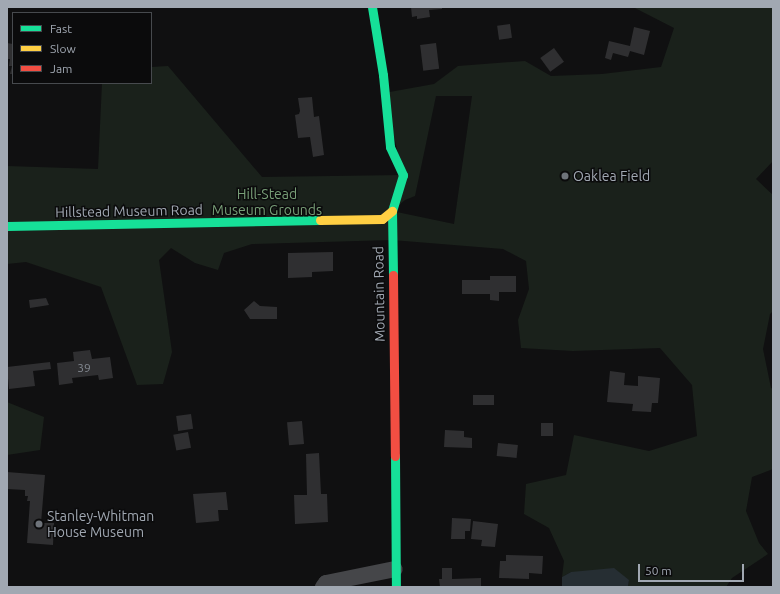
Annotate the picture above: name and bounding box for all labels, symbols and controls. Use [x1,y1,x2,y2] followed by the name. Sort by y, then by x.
[12,12,152,84] legend
[50,22,72,35] text: Fast
[50,42,76,55] text: Slow
[50,62,72,75] text: Jam
[573,168,650,184] place label: Oaklea Field
[560,171,570,181] marker: Oaklea Field
[212,186,322,218] park label: Hill-Stead Museum Grounds
[55,201,203,221] street label: Hillstead Museum Road
[370,246,388,342] street label: Mountain Road
[77,361,91,375] house number: 39
[47,508,154,540] place label: Stanley-Whitman House Museum
[34,519,44,529] marker: Stanley-Whitman House Museum
[640,556,746,582] scale bar
[645,564,672,577] text: 50 m

